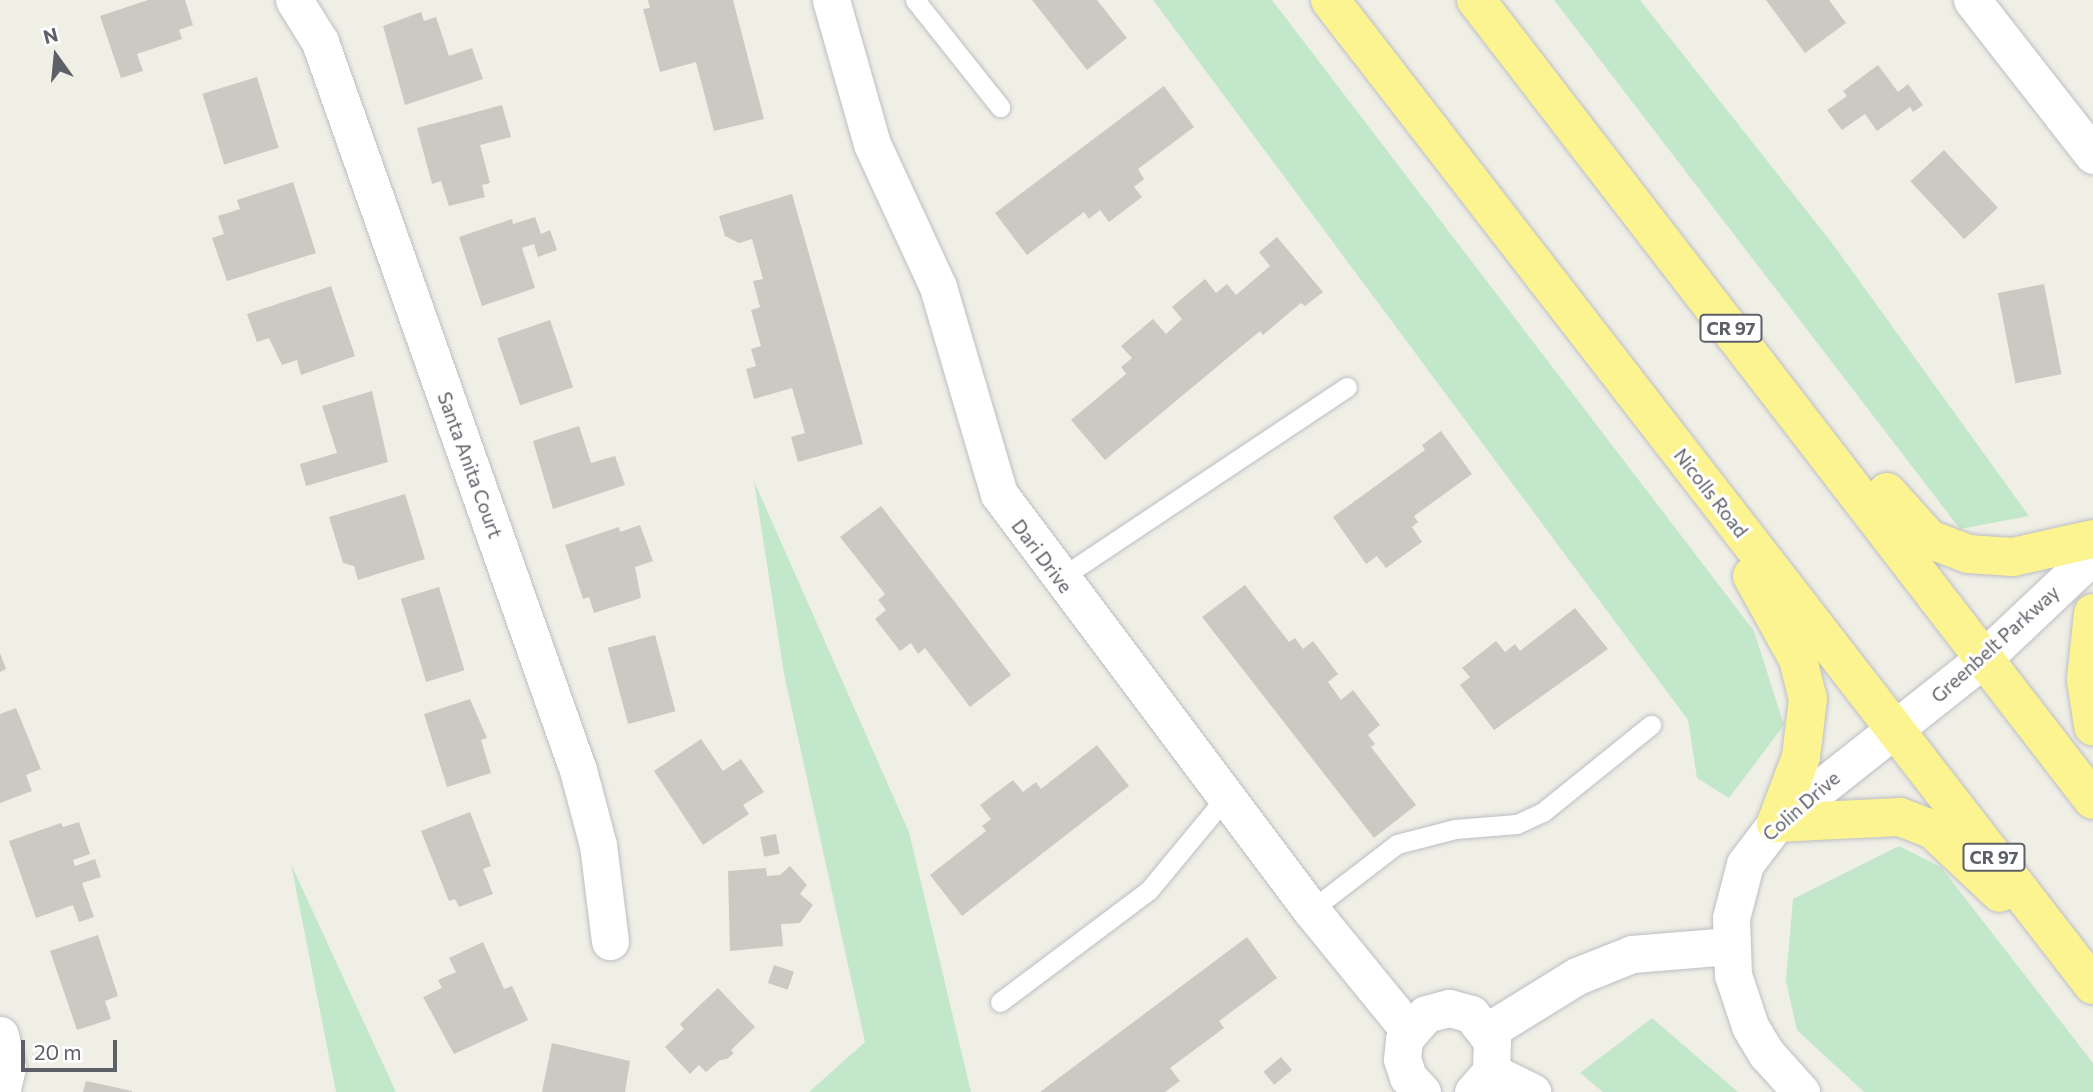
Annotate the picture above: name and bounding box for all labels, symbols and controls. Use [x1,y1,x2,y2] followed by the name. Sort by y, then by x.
[21,21,91,91] north arrow
[41,22,60,48] text: N
[1698,314,1764,342] road number: CR 97
[433,389,507,541] street label: Santa Anita Court
[1669,444,1753,542] street label: Nicolls Road
[1007,515,1077,597] street label: Dari Drive
[1926,581,2064,707] street label: Greenbelt Parkway
[1758,766,1844,846] street label: Colin Drive
[1961,842,2027,872] road number: CR 97
[24,1026,121,1070] scale bar
[34,1039,82,1064] text: 20 m

